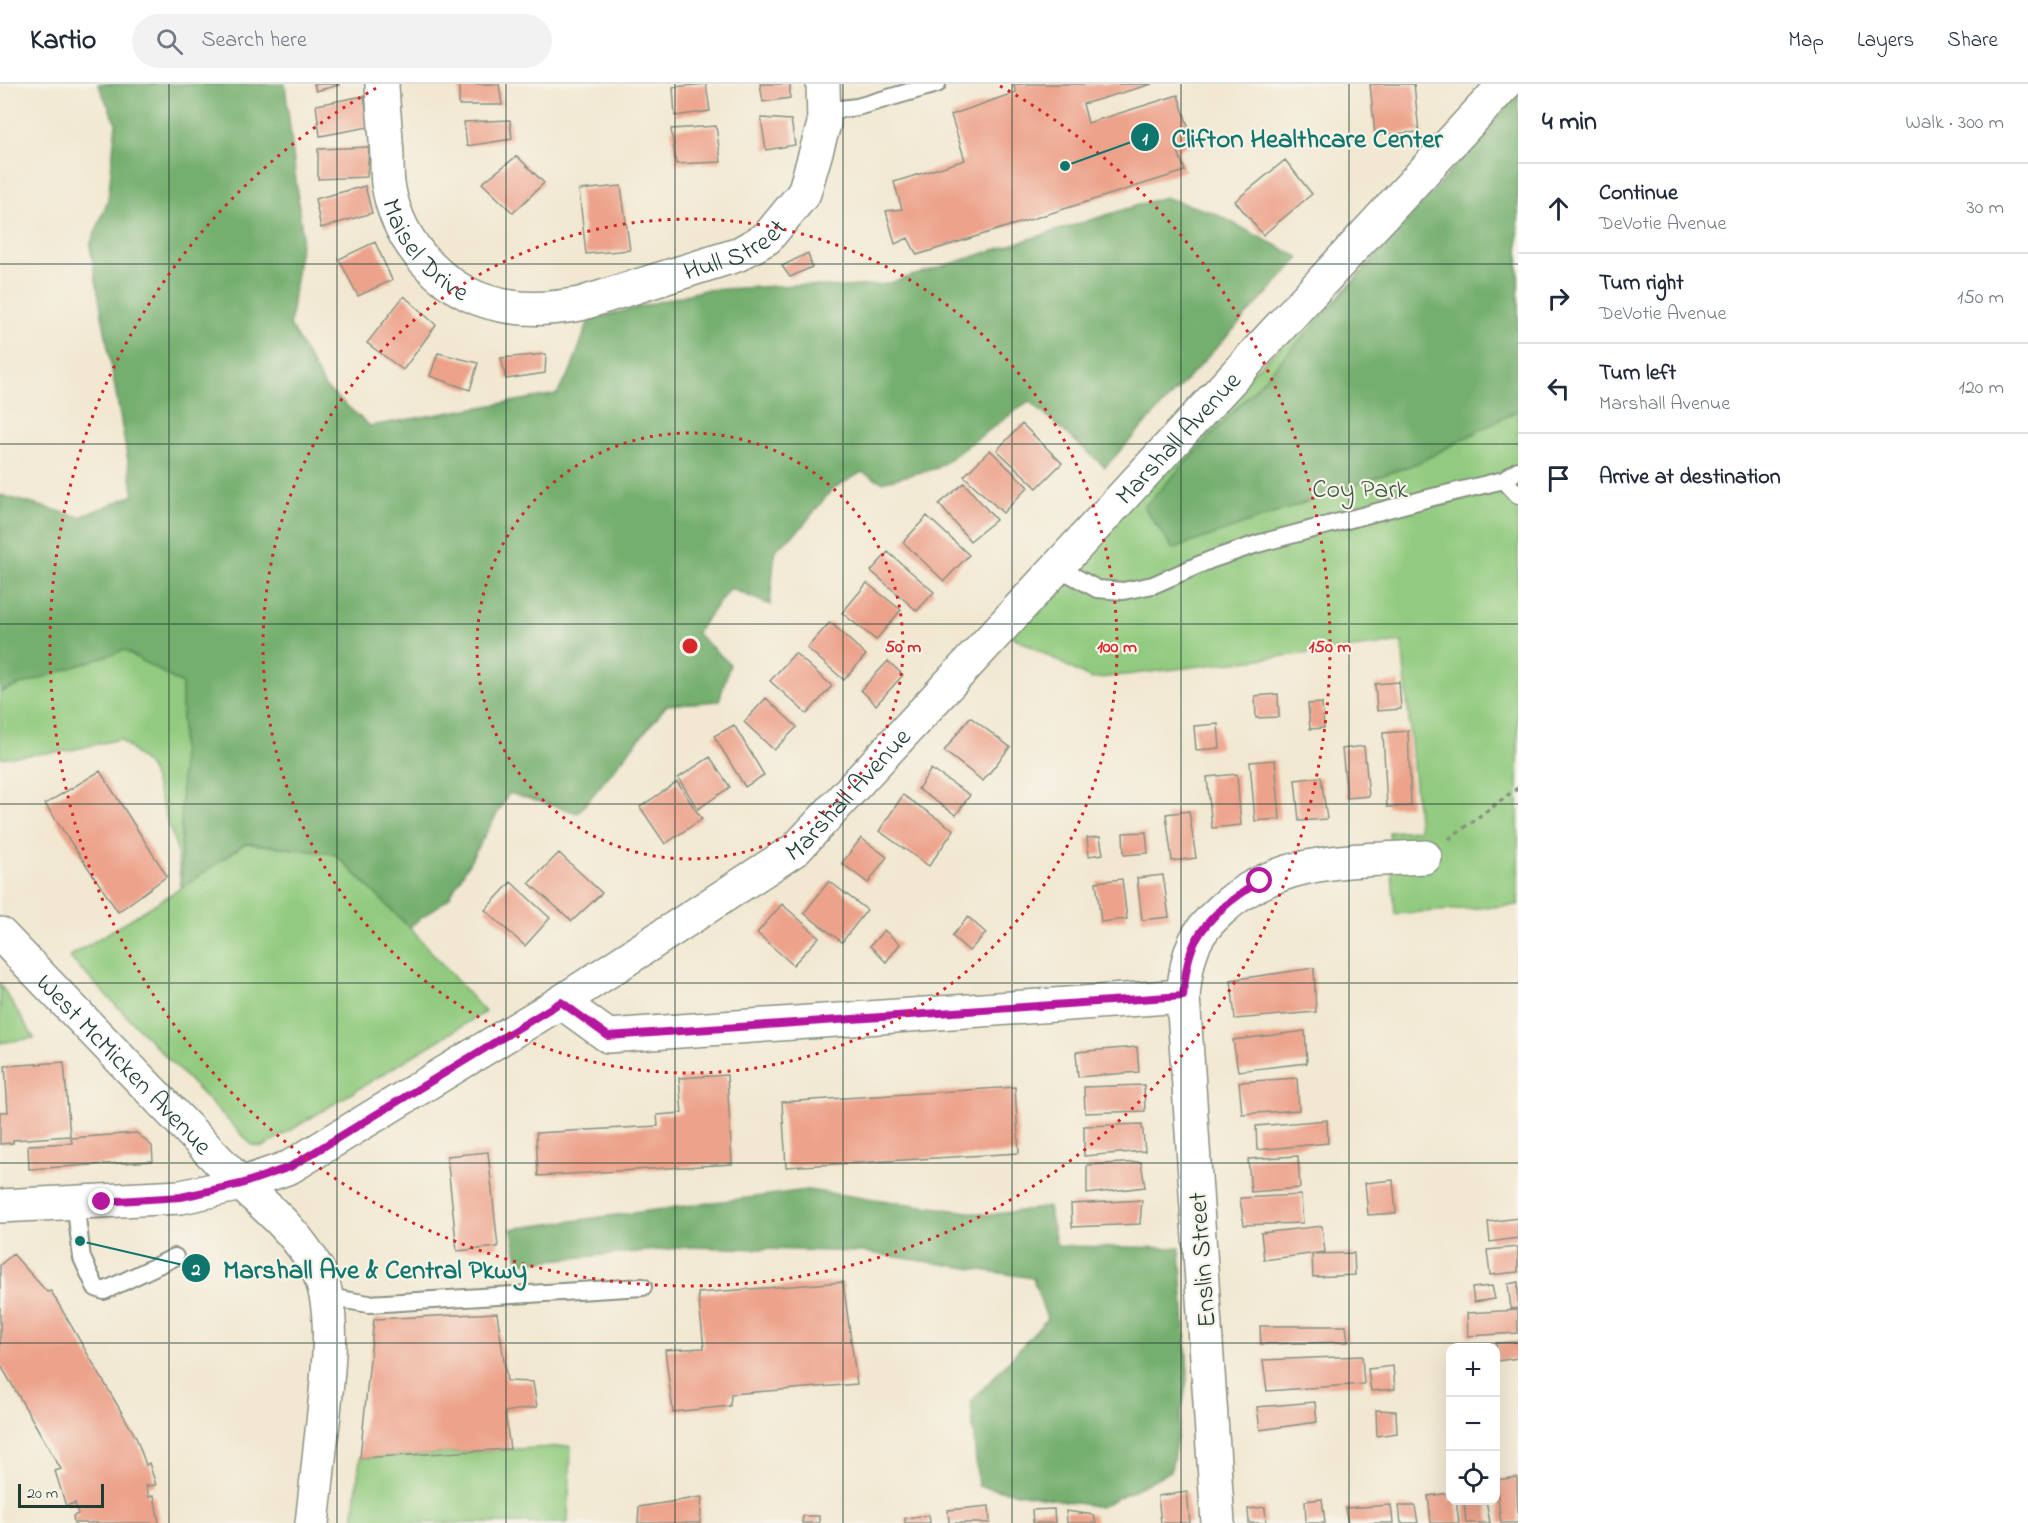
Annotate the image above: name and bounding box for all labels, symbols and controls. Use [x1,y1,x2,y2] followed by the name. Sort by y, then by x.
[132,14,552,68] search box
[30,21,96,62] text: Kartio
[153,25,186,58] icon: search
[201,25,307,57] text: Search here
[1788,26,1824,56] text: Map
[1857,26,1914,56] text: Layers
[1947,26,1998,56] text: Share
[1542,104,1597,142] text: 4 min
[1905,109,2004,138] text: Walk · 300 m
[1130,115,1455,160] callout: Clifton Healthcare Center
[1171,121,1443,160] text: Clifton Healthcare Center
[1142,127,1148,153] text: 1
[1599,178,1678,210] text: Continue
[1542,192,1575,225] icon: ahead
[370,194,475,313] street label: Maisel Drive
[1967,194,2004,223] text: 30 m
[1599,210,1727,239] text: DeVotie Avenue
[679,212,797,293] street label: Hull Street
[1599,268,1684,300] text: Turn right
[1542,282,1575,315] icon: right
[1957,284,2004,313] text: 150 m
[1599,300,1727,329] text: DeVotie Avenue
[1599,358,1676,390] text: Turn left
[1108,364,1252,515] street label: Marshall Avenue
[1542,372,1575,405] icon: left
[1959,374,2004,403] text: 120 m
[1599,390,1730,419] text: Marshall Avenue
[1542,462,1575,495] icon: arrive
[1599,462,1781,494] text: Arrive at destination
[1312,472,1408,510] park label: Coy Park
[885,635,921,661] text: 50 m
[1097,635,1137,661] text: 100 m
[1309,635,1351,661] text: 150 m
[680,636,700,656] centre of rings
[779,720,921,873] street label: Marshall Avenue
[1246,867,1272,893] route start
[26,966,220,1165] street label: West McMicken Avenue
[88,1188,114,1214] route end
[1180,1191,1228,1329] street label: Enslin Street
[181,1246,539,1291] callout: Marshall Ave & Central Pkwy
[223,1252,527,1291] text: Marshall Ave & Central Pkwy
[191,1258,201,1284] text: 2
[1446,1343,1500,1505] map controls
[1446,1343,1500,1397] button: +
[1446,1397,1500,1451] button: −
[1446,1451,1500,1505] button: locate
[18,1481,104,1508] scale bar
[27,1482,58,1506] text: 20 m

